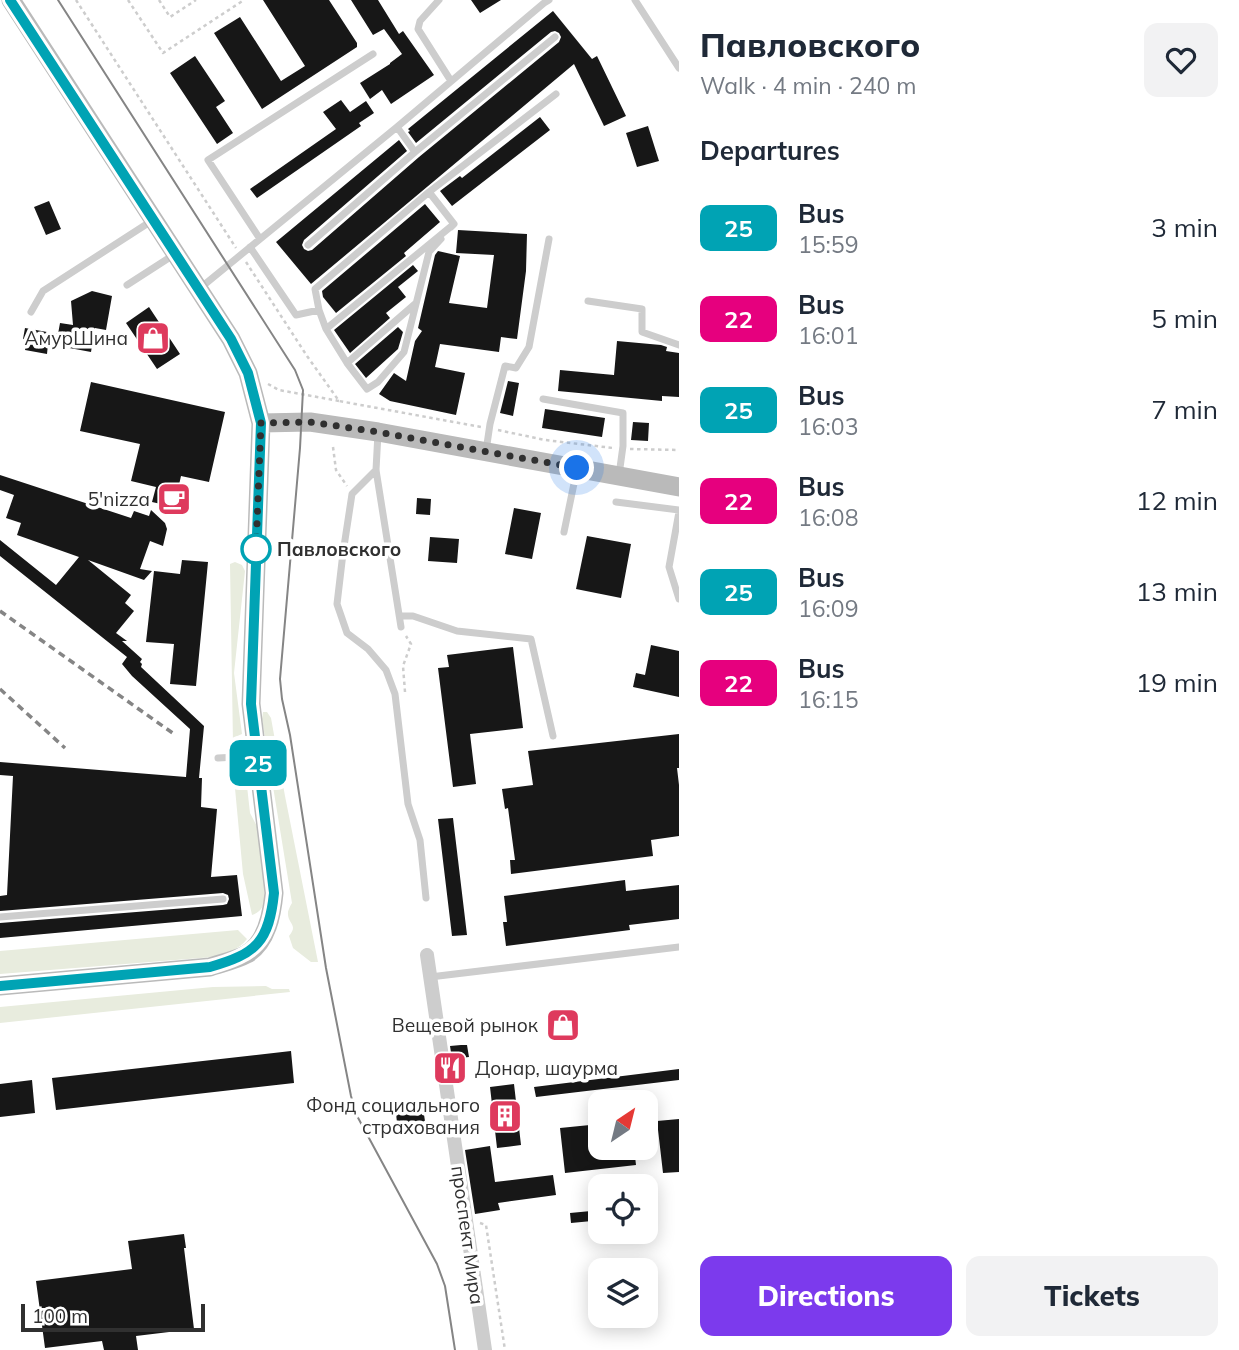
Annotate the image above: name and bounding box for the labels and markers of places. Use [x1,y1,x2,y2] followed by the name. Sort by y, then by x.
[134,319,172,357] shop icon: АмурШина
[25,326,128,350] place label: АмурШина
[155,480,193,518] cafe icon: 5'nizza
[88,487,150,511] place label: 5'nizza
[241,534,271,564] marker: Павловского
[277,537,401,561] place label: Павловского
[544,1006,582,1044] shop icon: Вещевой рынок
[392,1013,539,1037] place label: Вещевой рынок
[431,1049,469,1087] restaurant icon: Донар, шаурма
[475,1056,618,1080] place label: Донар, шаурма
[306,1093,480,1139] place label: Фонд социального страхования
[486,1097,524,1135] building icon: Фонд социального страхования

